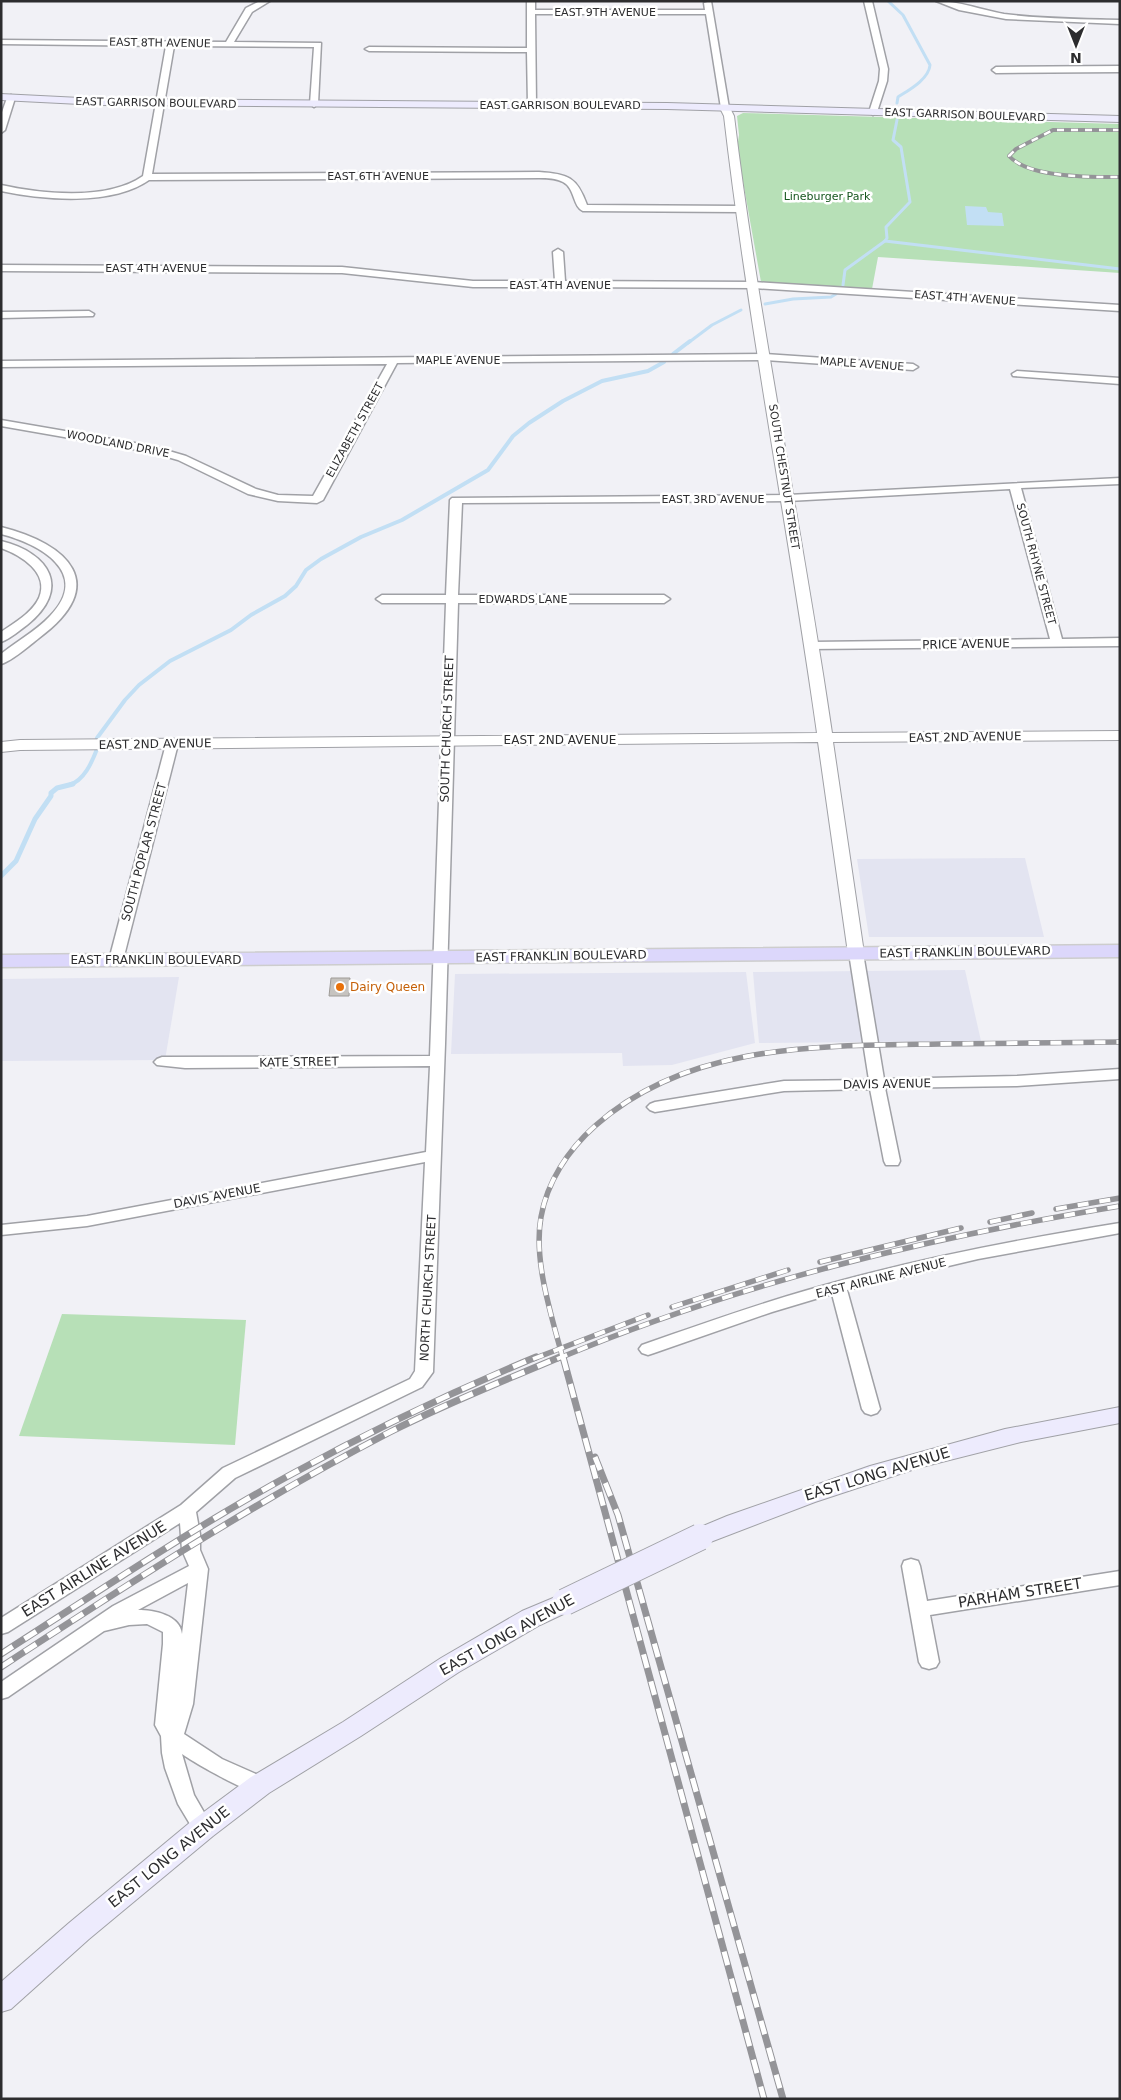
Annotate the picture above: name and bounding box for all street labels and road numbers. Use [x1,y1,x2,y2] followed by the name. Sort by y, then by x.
[554,6,656,19] street label: EAST 9TH AVENUE
[109,36,211,50] street label: EAST 8TH AVENUE
[75,95,237,111] street label: EAST GARRISON BOULEVARD
[479,99,641,112] street label: EAST GARRISON BOULEVARD
[884,106,1046,124] street label: EAST GARRISON BOULEVARD
[327,170,429,183] street label: EAST 6TH AVENUE
[105,262,207,275] street label: EAST 4TH AVENUE
[509,279,611,292] street label: EAST 4TH AVENUE
[914,288,1016,308] street label: EAST 4TH AVENUE
[416,354,500,367] street label: MAPLE AVENUE
[819,355,905,373] street label: MAPLE AVENUE
[324,380,387,480] street label: ELIZABETH STREET
[766,403,802,551] street label: SOUTH CHESTNUT STREET
[65,428,171,460] street label: WOODLAND DRIVE
[662,493,764,506] street label: EAST 3RD AVENUE
[1013,502,1059,627] street label: SOUTH RHYNE STREET
[479,593,567,606] street label: EDWARDS LANE
[922,636,1010,652] street label: PRICE AVENUE
[437,655,457,803] street label: SOUTH CHURCH STREET
[908,729,1022,745] street label: EAST 2ND AVENUE
[504,733,616,747] street label: EAST 2ND AVENUE
[98,736,212,752] street label: EAST 2ND AVENUE
[119,780,169,923] street label: SOUTH POPLAR STREET
[879,944,1051,960] street label: EAST FRANKLIN BOULEVARD
[475,948,647,964] street label: EAST FRANKLIN BOULEVARD
[70,953,242,967] street label: EAST FRANKLIN BOULEVARD
[259,1054,340,1070] street label: KATE STREET
[843,1076,931,1092] street label: DAVIS AVENUE
[172,1181,262,1211] street label: DAVIS AVENUE
[417,1214,439,1362] street label: NORTH CHURCH STREET
[814,1255,948,1301] street label: EAST AIRLINE AVENUE
[802,1443,952,1505] street label: EAST LONG AVENUE
[18,1517,170,1621] street label: EAST AIRLINE AVENUE
[957,1574,1084,1612] street label: PARHAM STREET
[437,1590,577,1680] street label: EAST LONG AVENUE
[105,1802,233,1912] street label: EAST LONG AVENUE

